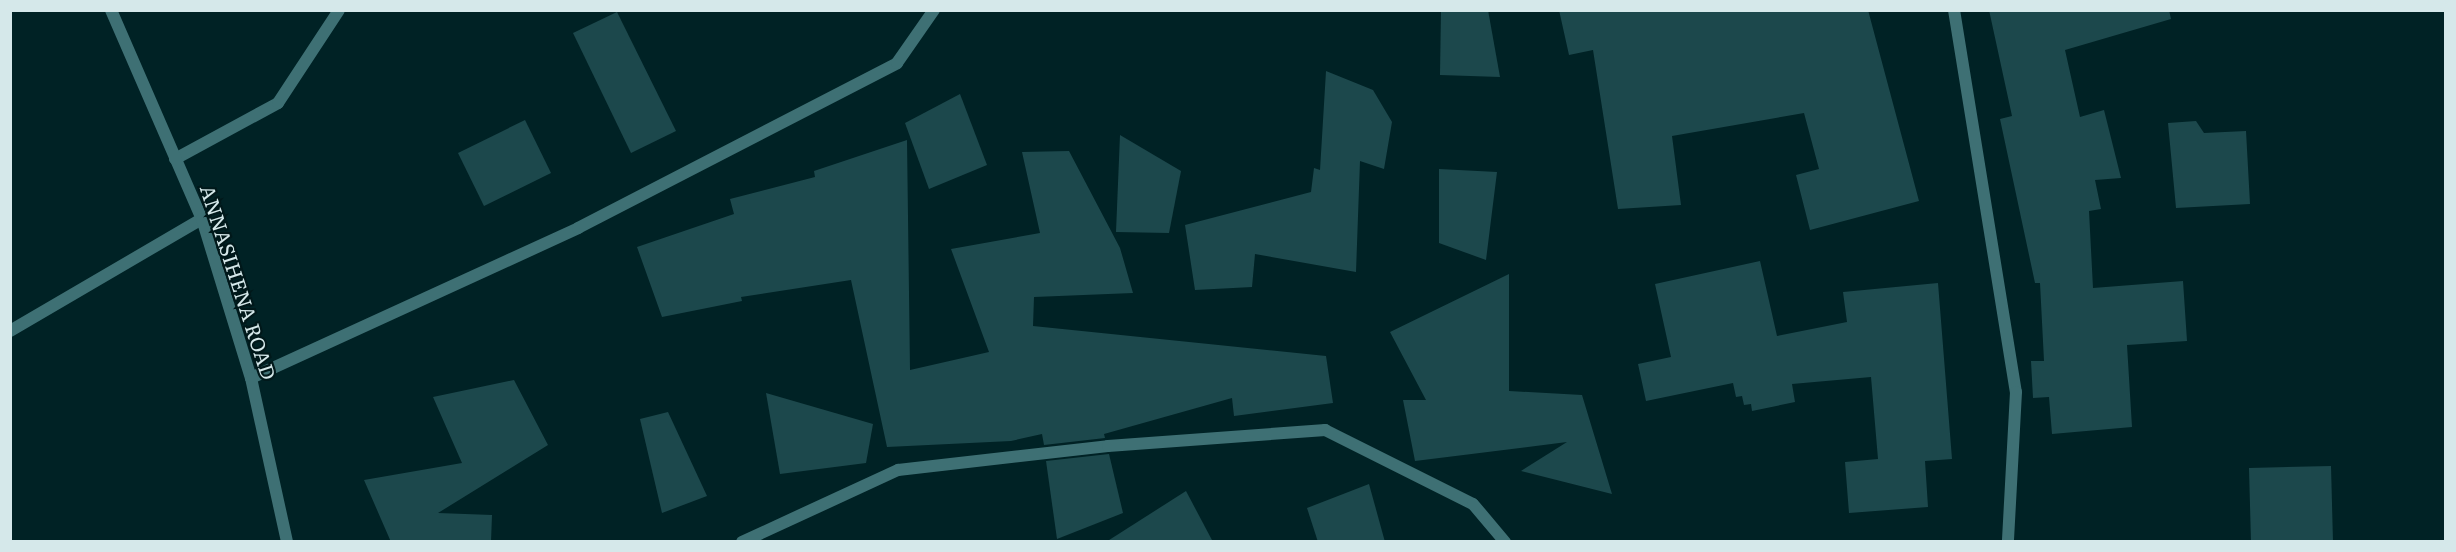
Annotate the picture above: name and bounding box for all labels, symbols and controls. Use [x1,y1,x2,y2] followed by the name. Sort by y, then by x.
[196,181,282,383] street label: ANNASIHENA ROAD

